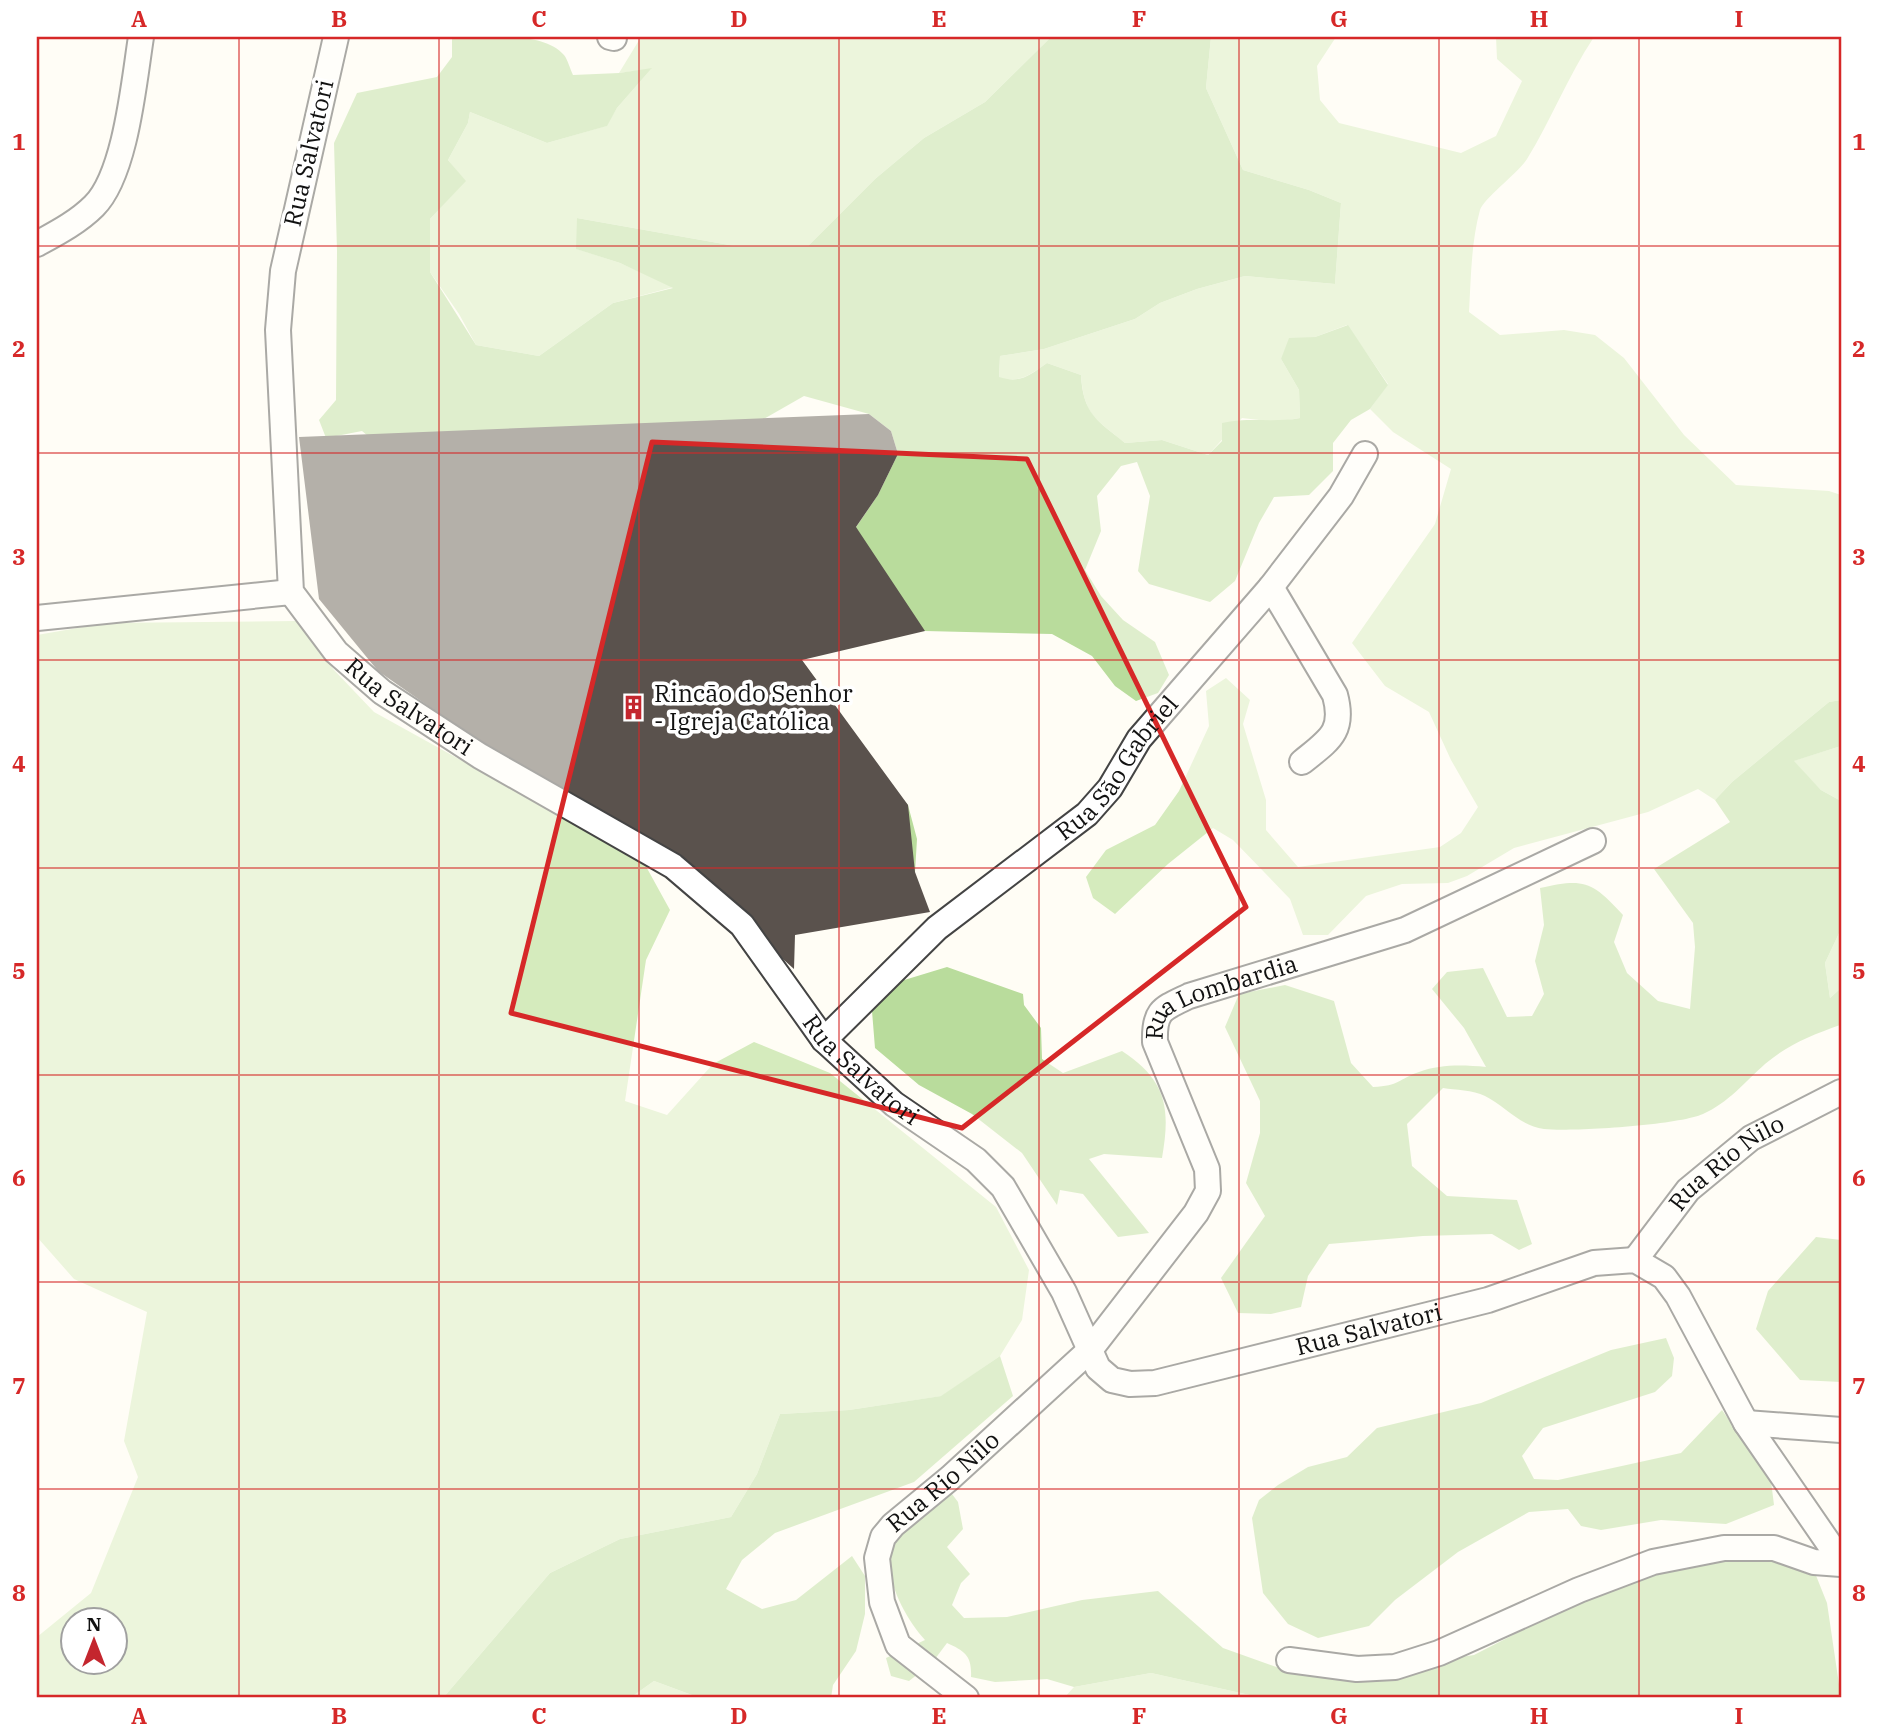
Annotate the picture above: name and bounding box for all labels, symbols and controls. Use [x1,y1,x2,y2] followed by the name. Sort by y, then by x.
[131,3,147,33] text: A
[331,3,347,33] text: B
[531,3,547,33] text: C
[730,3,748,33] text: D
[931,3,947,33] text: E
[1132,3,1146,33] text: F
[1330,3,1348,33] text: G
[1530,3,1548,33] text: H
[1735,3,1743,33] text: I
[276,76,340,229] street label: Rua Salvatori
[12,126,26,156] text: 1
[1852,126,1866,156] text: 1
[12,333,26,363] text: 2
[1852,333,1866,363] text: 2
[12,541,26,571] text: 3
[1852,541,1866,571] text: 3
[339,650,480,762] street label: Rua Salvatori
[654,677,853,737] place label: Rincão do Senhor - Igreja Católica
[1049,688,1185,847] street label: Rua São Gabriel
[620,694,648,722] building icon: Rincão do Senhor - Igreja Católica
[12,748,26,778] text: 4
[1852,748,1866,778] text: 4
[1138,947,1301,1041] street label: Rua Lombardia
[12,955,26,985] text: 5
[1852,955,1866,985] text: 5
[796,1008,926,1132] street label: Rua Salvatori
[1661,1107,1789,1217] street label: Rua Rio Nilo
[12,1162,26,1192] text: 6
[1852,1162,1866,1192] text: 6
[1292,1295,1445,1362] street label: Rua Salvatori
[12,1370,26,1400] text: 7
[1852,1370,1866,1400] text: 7
[879,1424,1006,1539] street label: Rua Rio Nilo
[12,1577,26,1607] text: 8
[1852,1577,1866,1607] text: 8
[60,1606,130,1676] north arrow
[86,1612,102,1636] text: N
[131,1700,147,1730] text: A
[331,1700,347,1730] text: B
[531,1700,547,1730] text: C
[730,1700,748,1730] text: D
[931,1700,947,1730] text: E
[1132,1700,1146,1730] text: F
[1330,1700,1348,1730] text: G
[1530,1700,1548,1730] text: H
[1735,1700,1743,1730] text: I

